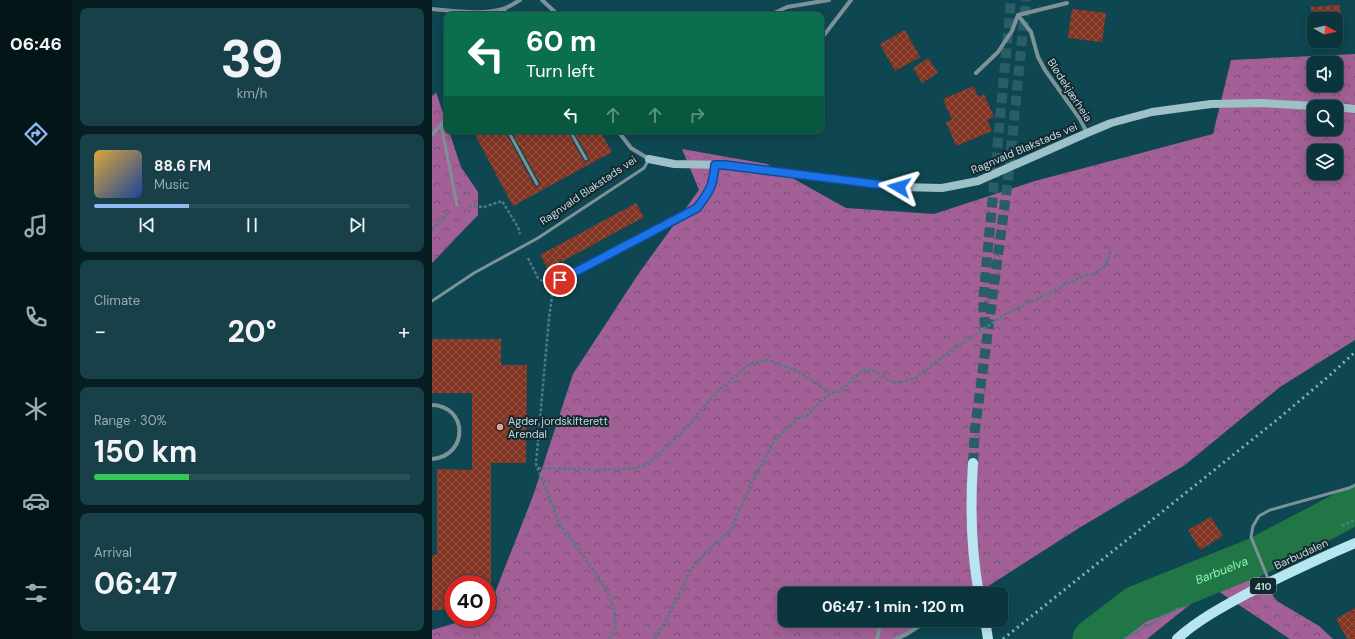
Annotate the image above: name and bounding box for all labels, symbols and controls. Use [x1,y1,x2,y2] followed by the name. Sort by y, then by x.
[1307,12,1343,48] north arrow
[1307,12,1343,180] map controls
[526,23,596,60] text: 60 m
[220,25,284,93] text: 39
[460,28,512,80] icon: left
[10,32,62,56] text: 06:46
[1044,56,1096,124] street label: Blødekjærheia
[1307,56,1343,92] button: sound
[526,59,595,83] text: Turn left
[237,85,267,102] text: km/h
[1307,100,1343,136] button: search
[560,104,582,126] icon: left
[602,104,624,126] icon: ahead
[644,104,666,126] icon: ahead
[686,104,708,126] icon: right
[969,119,1079,177] street label: Ragnvald Blakstads vei
[22,120,50,148] icon: directions
[1307,144,1343,180] button: layers
[537,152,639,228] street label: Ragnvald Blakstads vei
[154,156,211,176] text: 88.6 FM
[878,166,920,208] position arrow
[154,176,189,193] text: Music
[22,212,50,240] icon: music
[136,214,158,236] icon: previous
[241,214,263,236] icon: pause
[346,214,368,236] icon: next
[543,263,577,297] pin
[549,269,571,291] icon: arrive
[94,292,140,309] text: Climate
[22,303,50,331] icon: phone
[227,312,277,351] text: 20°
[94,317,106,346] text: −
[398,317,410,346] text: +
[22,395,50,423] icon: climate
[94,412,167,429] text: Range · 30%
[508,414,608,441] place label: Agder jordskifterett Arendal
[495,422,505,432] marker: Agder jordskifterett Arendal
[94,432,197,471] text: 150 km
[22,487,50,515] icon: car
[1272,535,1330,573] street label: Barbudalen
[94,544,132,561] text: Arrival
[1193,553,1251,588] water label: Barbuelva
[94,564,177,603] text: 06:47
[444,575,496,627] speed limit sign: 40
[1250,578,1276,594] road number: 410
[22,579,50,607] icon: filters
[822,597,964,617] text: 06:47 · 1 min · 120 m

